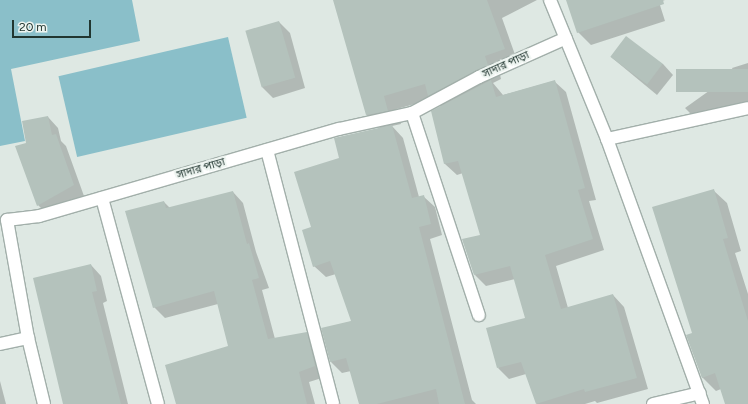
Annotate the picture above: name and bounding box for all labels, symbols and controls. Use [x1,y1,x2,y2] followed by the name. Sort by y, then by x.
[14,12,93,38] scale bar
[19,20,47,34] text: 20 m
[481,49,531,81] street label: সাদার পাড়া
[175,156,227,182] street label: সাদার পাড়া

